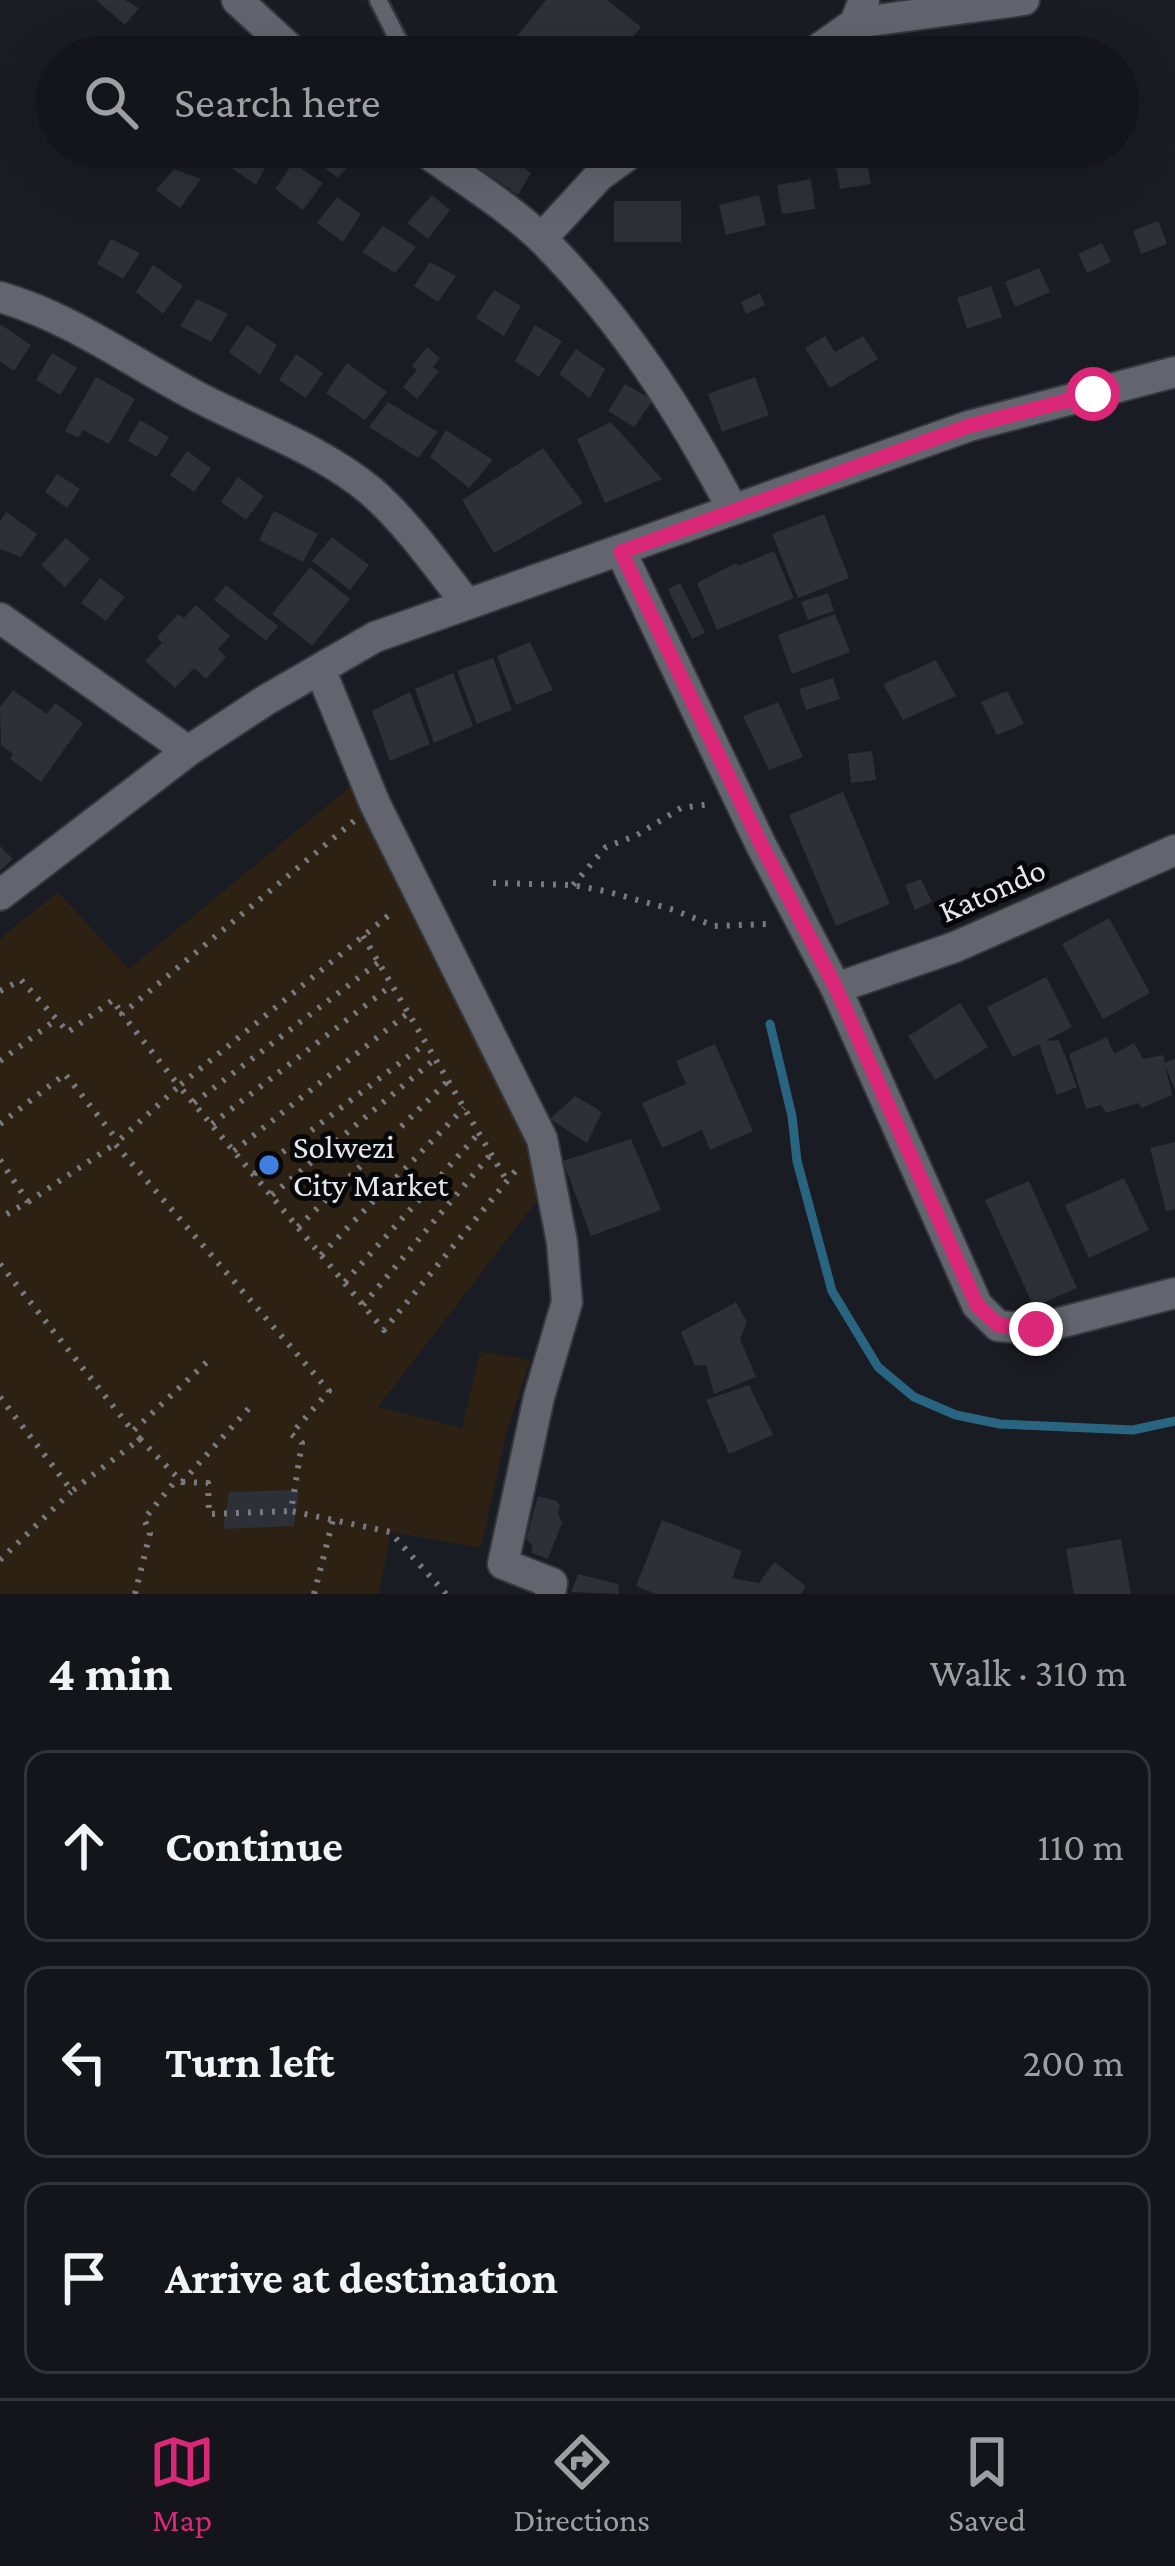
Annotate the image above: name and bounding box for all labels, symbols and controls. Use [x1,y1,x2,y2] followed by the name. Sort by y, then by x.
[36,36,1139,168] search box
[78,69,144,135] icon: search
[174,77,381,127] text: Search here
[1066,367,1120,421] route start
[933,850,1051,930] street label: Katondo
[293,1128,449,1203] place label: Solwezi City Market
[256,1152,282,1178] marker: Solwezi City Market
[1009,1302,1063,1356] route end
[48,1644,173,1701] text: 4 min
[930,1651,1127,1694] text: Walk · 310 m
[51,1813,117,1879] icon: ahead
[165,1821,343,1871] text: Continue
[1037,1825,1124,1868] text: 110 m
[51,2029,117,2095] icon: left
[165,2037,334,2087] text: Turn left
[1023,2041,1124,2084] text: 200 m
[51,2245,117,2311] icon: arrive
[165,2253,558,2303] text: Arrive at destination
[149,2429,215,2538] tab: Map
[514,2429,650,2538] tab: Directions
[948,2429,1026,2538] tab: Saved

